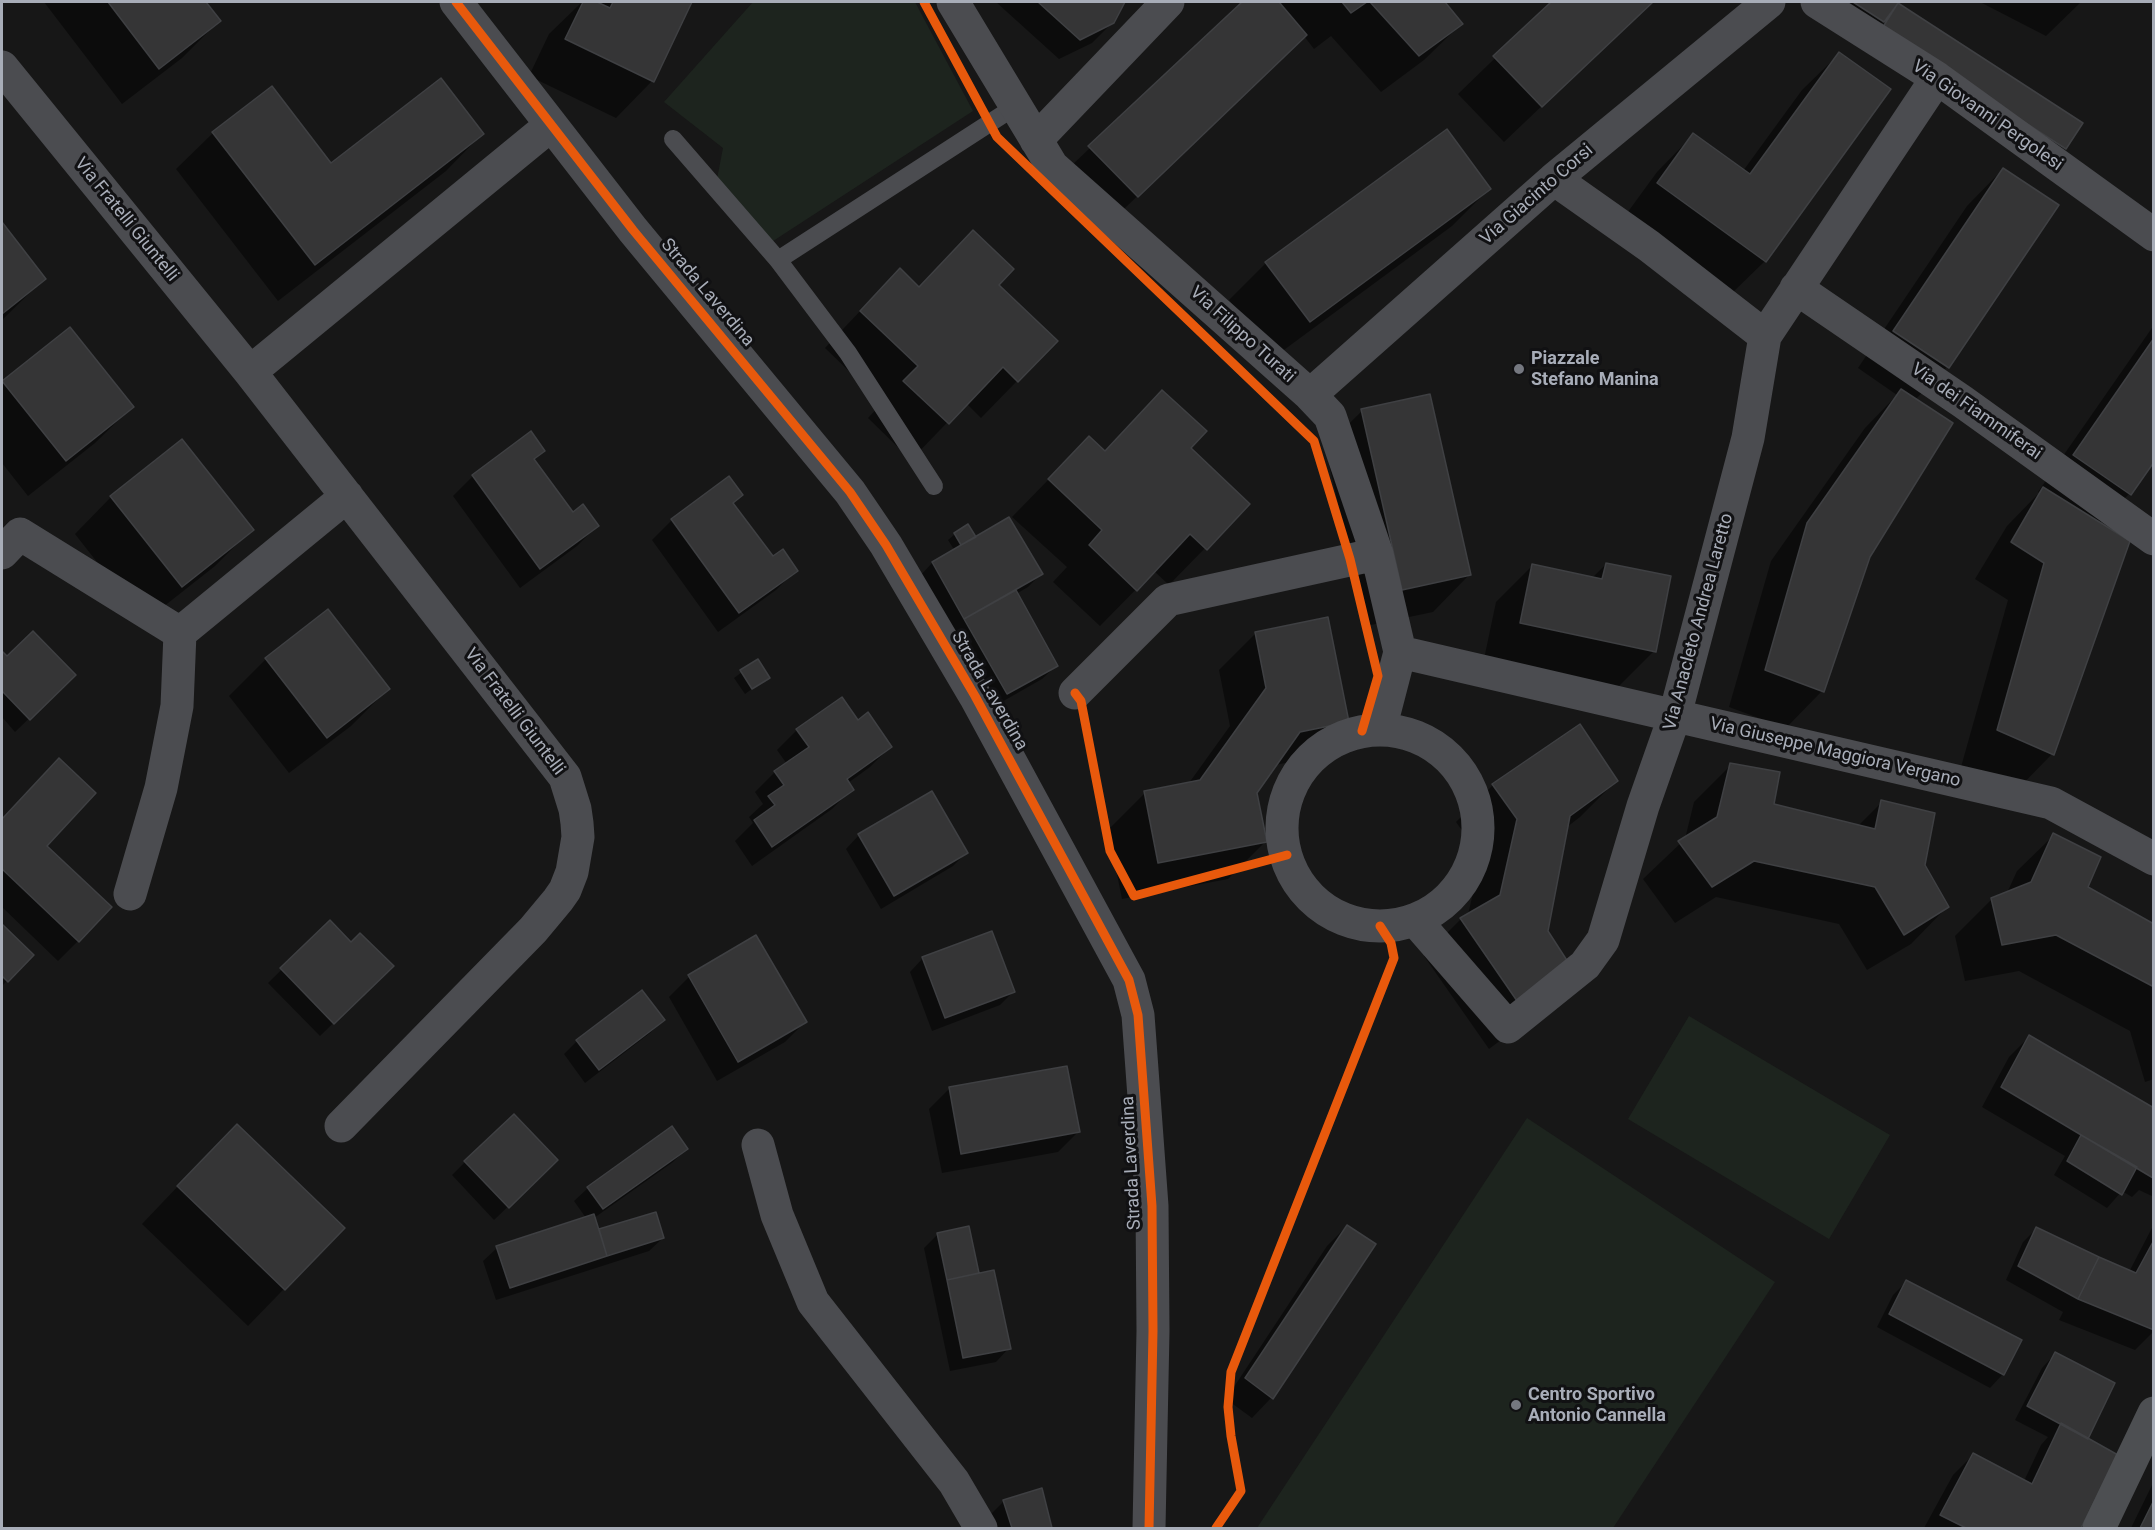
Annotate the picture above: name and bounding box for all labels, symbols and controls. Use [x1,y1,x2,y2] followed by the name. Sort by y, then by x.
[1908,56,2066,176] street label: Via Giovanni Pergolesi
[1476,140,1598,250] street label: Via Giacinto Corsi
[69,154,183,286] street label: Via Fratelli Giuntelli
[656,235,758,351] street label: Strada Laverdina
[1185,282,1299,388] street label: Via Filippo Turati
[1531,348,1659,391] place label: Piazzale Stefano Manina
[1907,359,2045,465] street label: Via dei Fiammiferai
[1512,362,1526,376] marker: Piazzale Stefano Manina
[1660,511,1738,733] street label: Via Anacleto Andrea Laretto
[946,627,1032,755] street label: Strada Laverdina
[459,644,569,780] street label: Via Fratelli Giuntelli
[1707,714,1963,792] street label: Via Giuseppe Maggiora Vergano
[1118,1095,1146,1231] street label: Strada Laverdina
[1528,1384,1666,1426] place label: Centro Sportivo Antonio Cannella
[1509,1398,1523,1412] marker: Centro Sportivo Antonio Cannella

